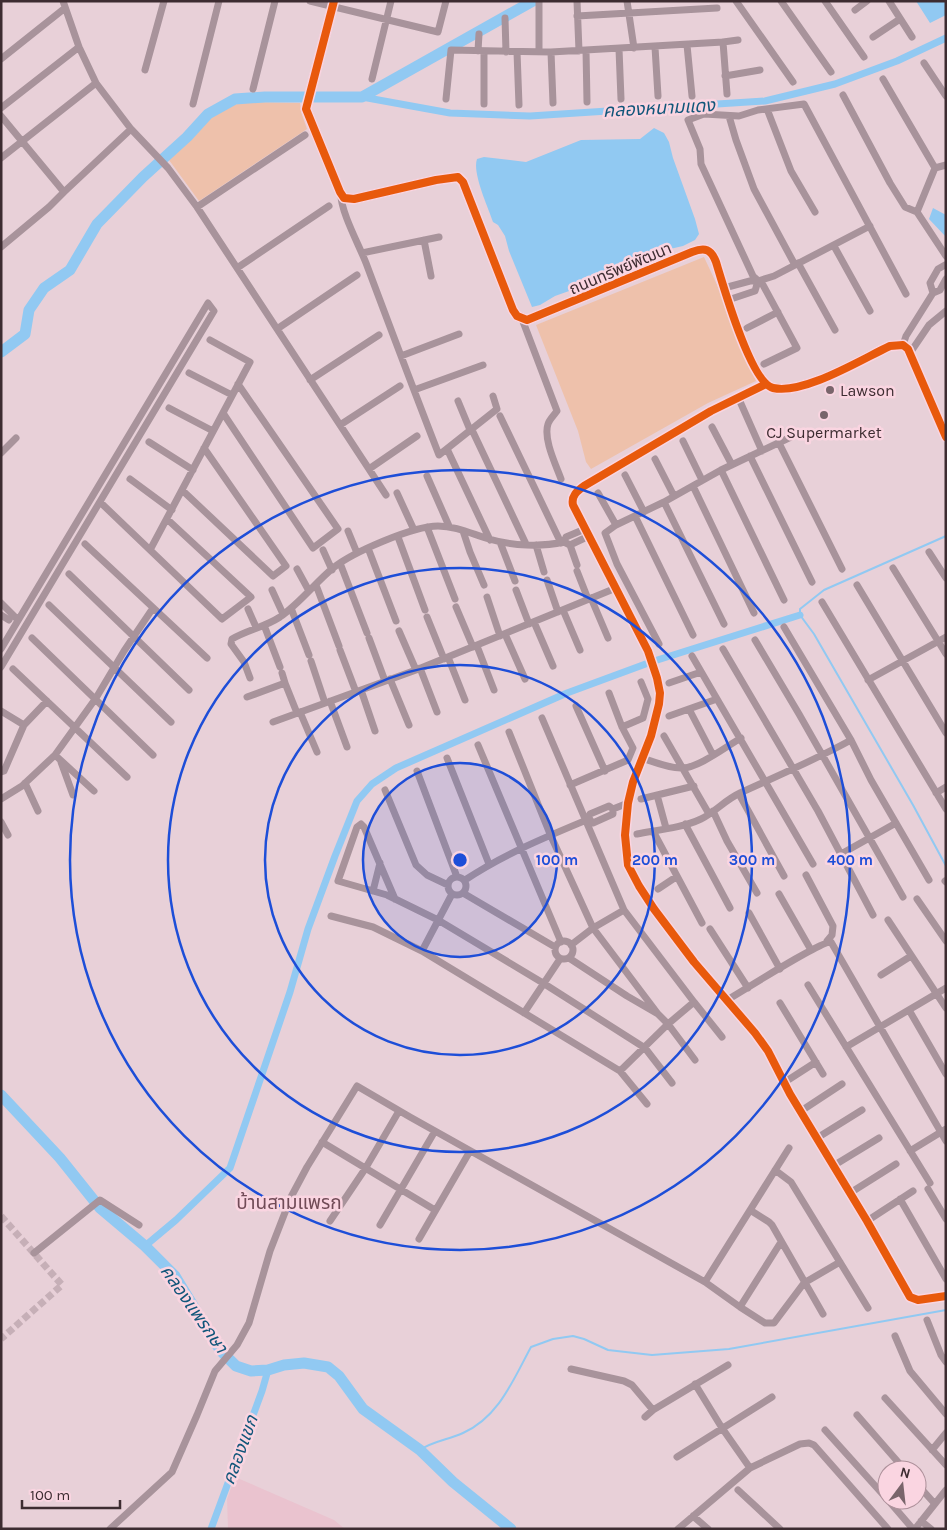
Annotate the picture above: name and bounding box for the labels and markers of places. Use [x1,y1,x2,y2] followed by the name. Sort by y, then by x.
[840,381,895,400] place label: Lawson
[824,384,836,396] marker: Lawson
[818,409,830,421] marker: CJ Supermarket
[766,423,882,442] place label: CJ Supermarket
[451,851,469,869] centre of rings

